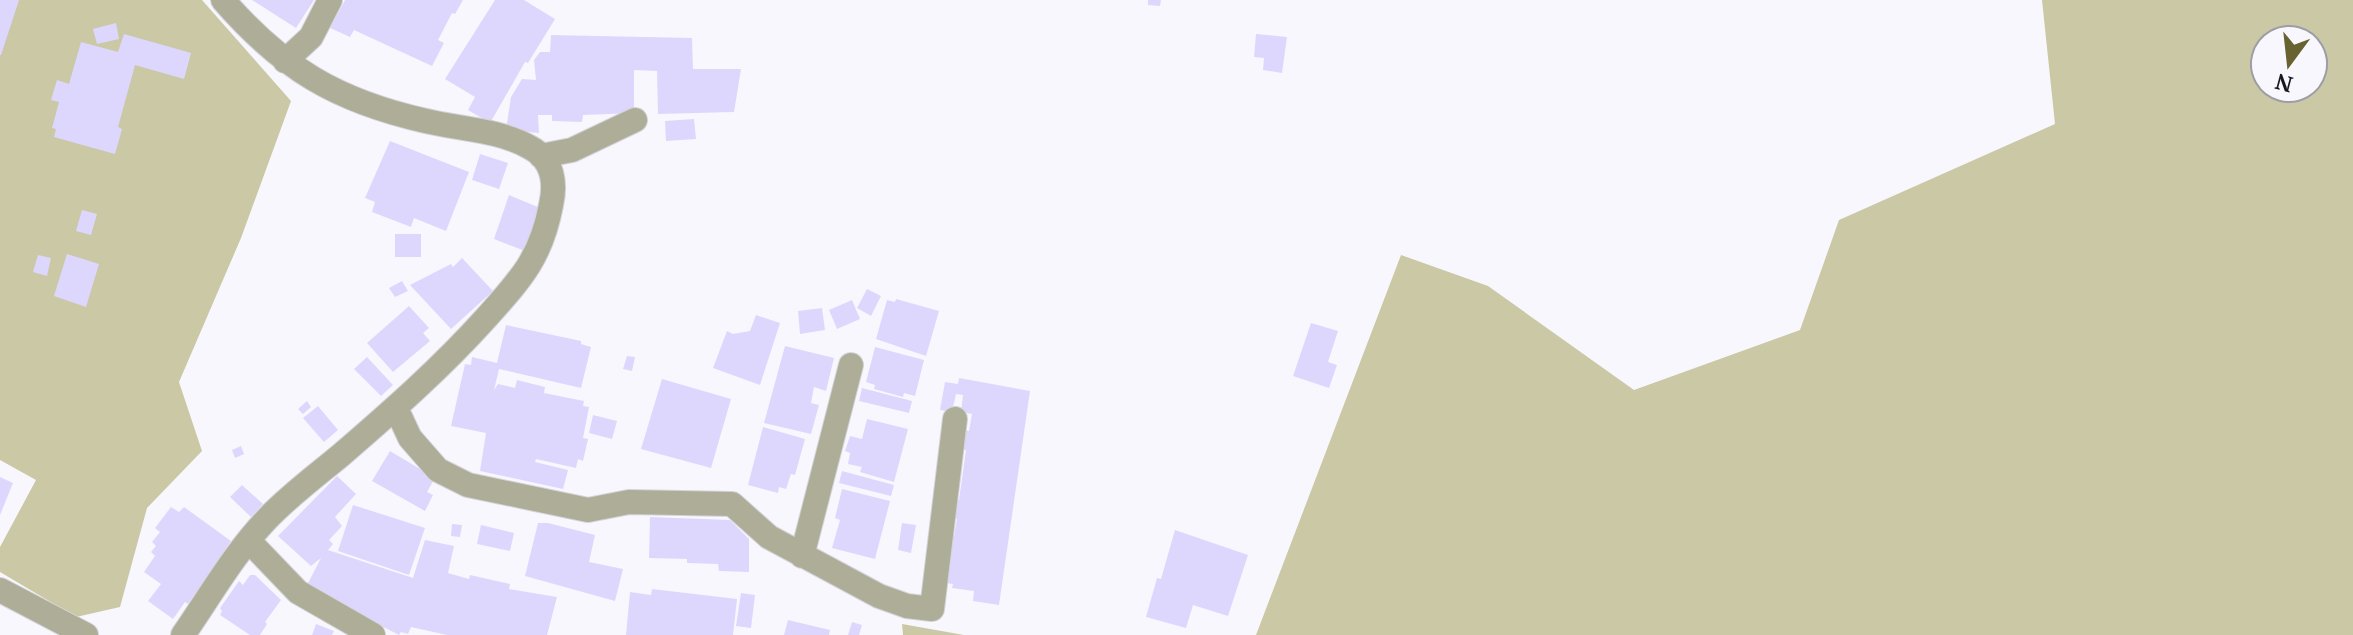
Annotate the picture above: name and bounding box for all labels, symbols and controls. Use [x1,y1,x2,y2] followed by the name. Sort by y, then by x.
[2249,24,2329,104] north arrow
[2272,68,2296,100] text: N

